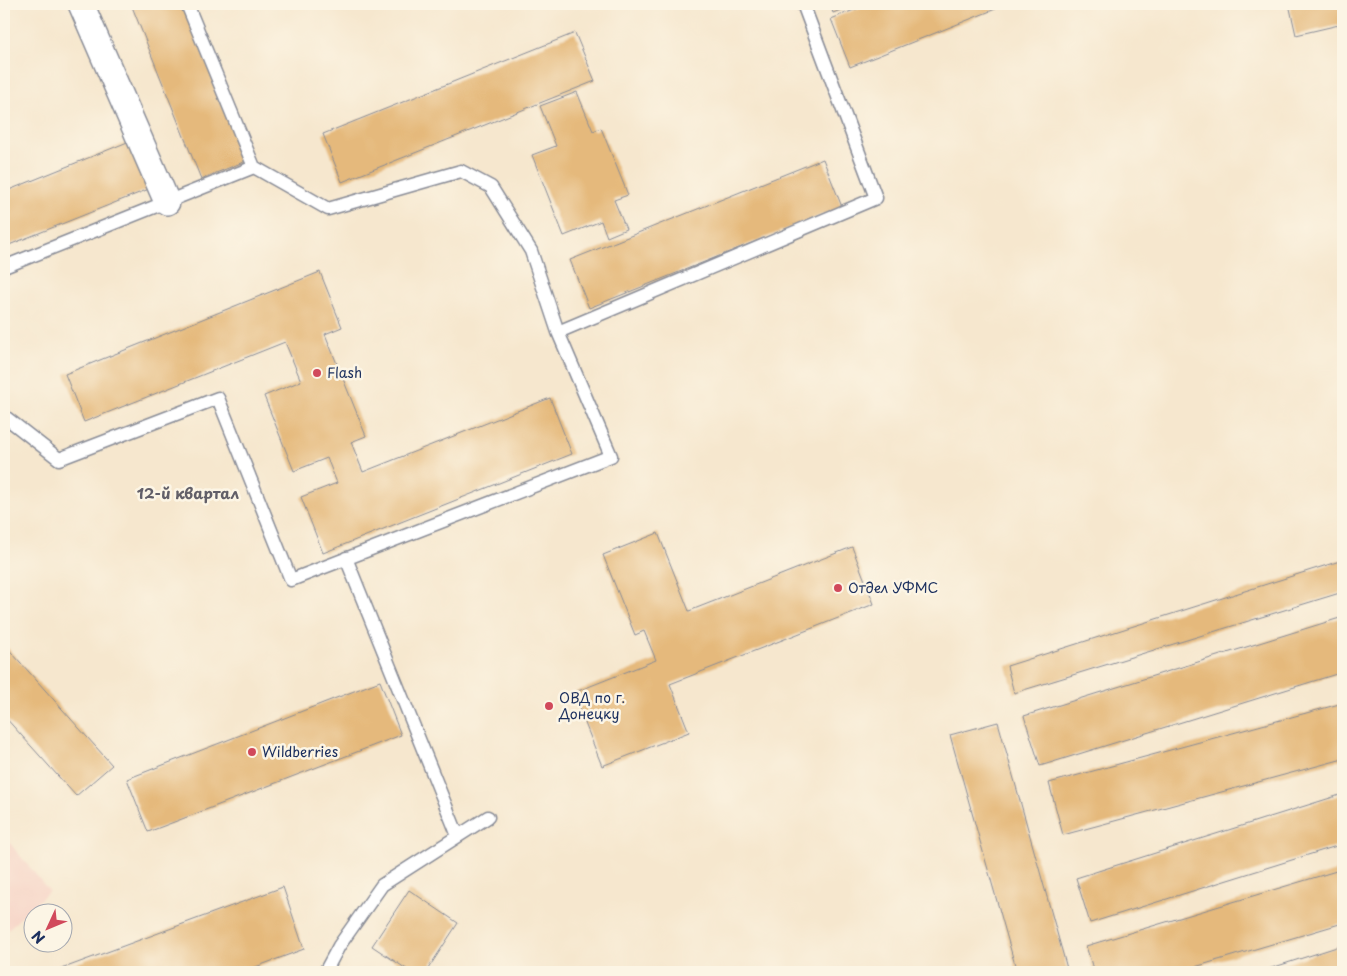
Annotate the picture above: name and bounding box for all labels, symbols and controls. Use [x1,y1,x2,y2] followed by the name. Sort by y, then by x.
[327,362,362,383] place label: Flash
[311,367,323,379] marker: Flash
[137,481,239,504] district label: 12-й квартал
[848,577,938,598] place label: Отдел УФМС
[832,582,844,594] marker: Отдел УФМС
[558,687,625,724] place label: ОВД по г. Донецку
[543,700,555,712] marker: ОВД по г. Донецку
[262,741,338,762] place label: Wildberries
[246,746,258,758] marker: Wildberries
[22,904,72,954] north arrow
[27,926,50,949] text: N

